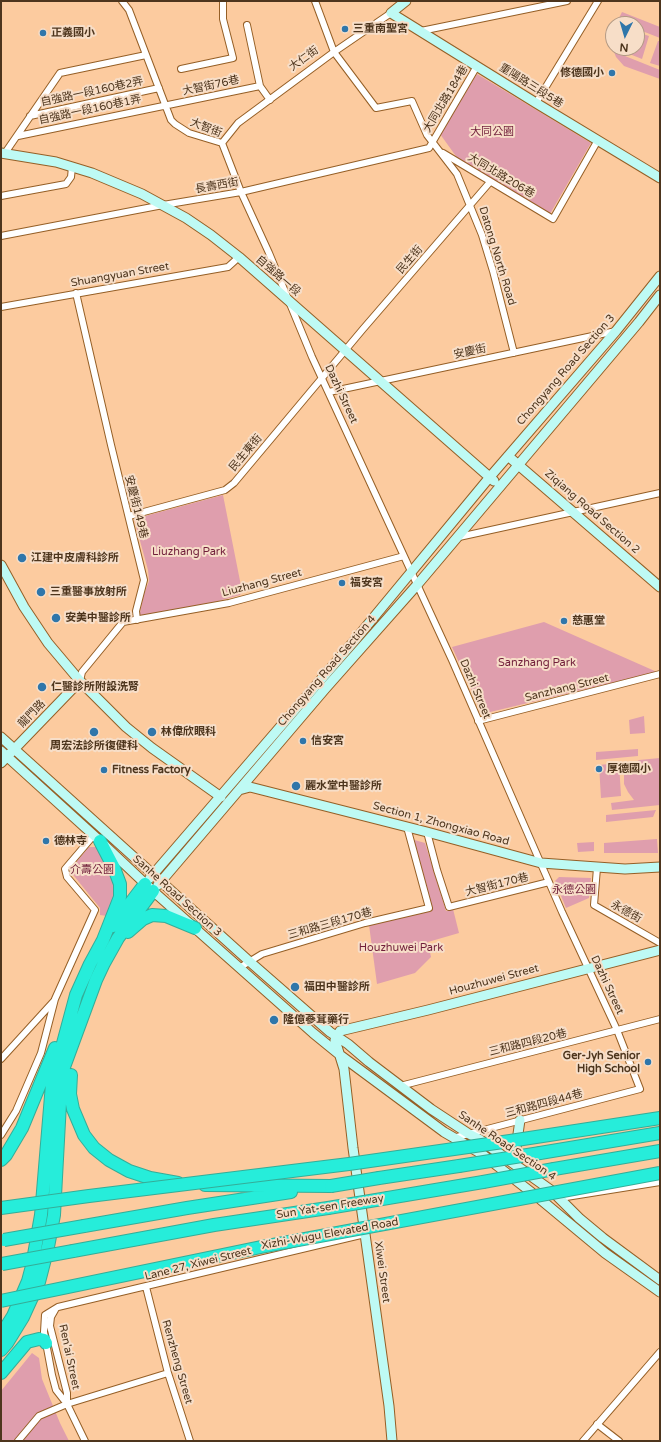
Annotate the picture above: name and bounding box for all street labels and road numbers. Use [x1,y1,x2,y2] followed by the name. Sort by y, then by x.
[287,44,321,74] street label: 大仁街
[497,61,565,111] street label: 重陽路三段5巷
[421,63,471,135] street label: 大同北路184巷
[181,74,241,98] street label: 大智街76巷
[39,75,145,109] street label: 自強路一段160巷2弄
[37,93,143,127] street label: 自強路一段160巷1弄
[188,116,224,140] street label: 大智街
[465,151,537,201] street label: 大同北路206巷
[194,176,240,196] street label: 長壽西街
[476,205,518,307] street label: Datong North Road
[394,243,426,277] street label: 民生街
[253,253,303,299] street label: 自強路一段
[70,260,170,290] street label: Shuangyuan Street
[514,312,618,428] street label: Chongyang Road Section 3
[452,342,488,362] street label: 安慶街
[322,362,360,426] street label: Dazhi Street
[227,432,265,474] street label: 民生東街
[542,467,642,557] street label: Ziqiang Road Section 2
[122,474,150,540] street label: 安慶街149巷
[221,566,303,600] street label: Liuzhang Street
[275,613,379,729] street label: Chongyang Road Section 4
[457,657,493,721] street label: Dazhi Street
[524,671,610,705] street label: Sanzhang Street
[16,698,48,730] street label: 龍門路
[371,799,511,849] street label: Section 1, Zhongxiao Road
[130,853,224,939] street label: Sanhe Road Section 3
[464,871,530,899] street label: 大智街170巷
[608,898,644,926] street label: 永德街
[286,906,374,942] street label: 三和路三段170巷
[588,953,626,1017] street label: Dazhi Street
[448,962,540,998] street label: Houzhuwei Street
[488,1027,568,1059] street label: 三和路四段20巷
[504,1087,584,1121] street label: 三和路四段44巷
[456,1108,558,1184] street label: Sanhe Road Section 4
[275,1192,385,1222] street label: Sun Yat-sen Freeway
[260,1215,400,1253] street label: Xizhi-Wugu Elevated Road
[371,1240,393,1304] street label: Xiwei Street
[143,1244,253,1284] street label: Lane 27, Xiwei Street
[159,1318,195,1406] street label: Renzheng Street
[56,1323,82,1391] street label: Ren'ai Street

